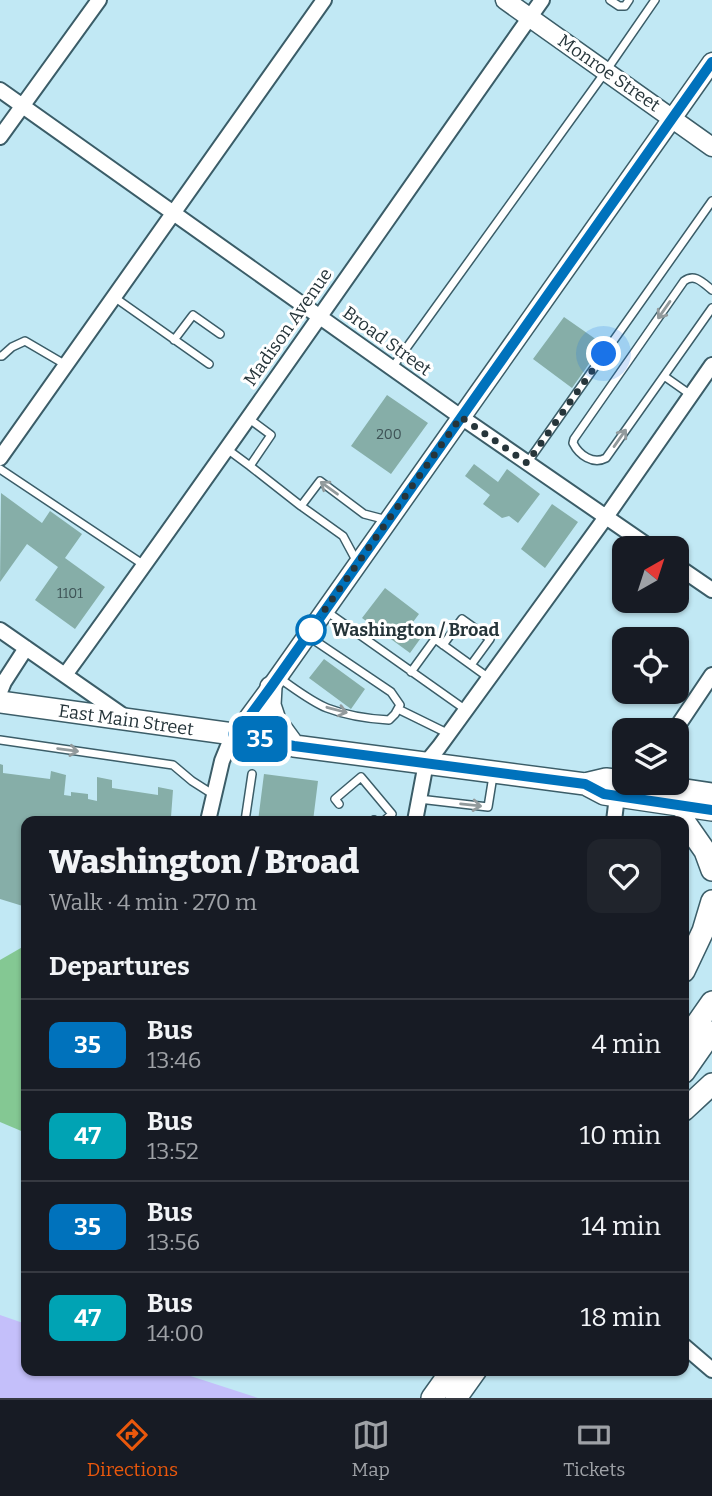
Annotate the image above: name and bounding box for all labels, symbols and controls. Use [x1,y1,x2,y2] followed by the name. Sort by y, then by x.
[554,30,665,117] street label: Monroe Street
[239,264,337,390] street label: Madison Avenue
[657,300,671,319] one-way arrow
[338,302,436,381] street label: Broad Street
[586,336,621,371] your location
[376,426,402,443] house number: 200
[613,429,627,448] one-way arrow
[320,481,339,496] one-way arrow
[612,536,690,612] north arrow
[612,536,689,795] map controls
[57,585,83,602] house number: 1101
[296,615,326,645] marker: Washington / Broad
[332,619,499,641] place label: Washington / Broad
[612,627,689,704] button: locate
[57,700,195,740] street label: East Main Street
[325,704,347,717] one-way arrow
[229,716,292,762] line badge: 35
[612,718,689,795] button: layers
[247,725,273,753] text: 35
[56,744,78,757] one-way arrow
[460,799,482,812] one-way arrow
[587,839,661,913] button: heart
[49,842,359,882] text: Washington / Broad
[49,888,257,916] text: Walk · 4 min · 270 m
[49,951,190,982] text: Departures
[147,1015,193,1046] text: Bus
[592,1029,661,1060] text: 4 min
[74,1031,101,1059] text: 35
[147,1046,201,1074] text: 13:46
[147,1106,193,1137] text: Bus
[580,1120,661,1151] text: 10 min
[74,1122,101,1150] text: 47
[147,1137,199,1165] text: 13:52
[147,1197,193,1228] text: Bus
[581,1211,661,1242] text: 14 min
[74,1213,101,1241] text: 35
[147,1228,200,1256] text: 13:56
[147,1288,193,1319] text: Bus
[581,1302,661,1333] text: 18 min
[74,1304,101,1332] text: 47
[147,1319,204,1347] text: 14:00
[87,1416,178,1481] tab: Directions
[352,1416,390,1481] tab: Map
[563,1416,625,1481] tab: Tickets

